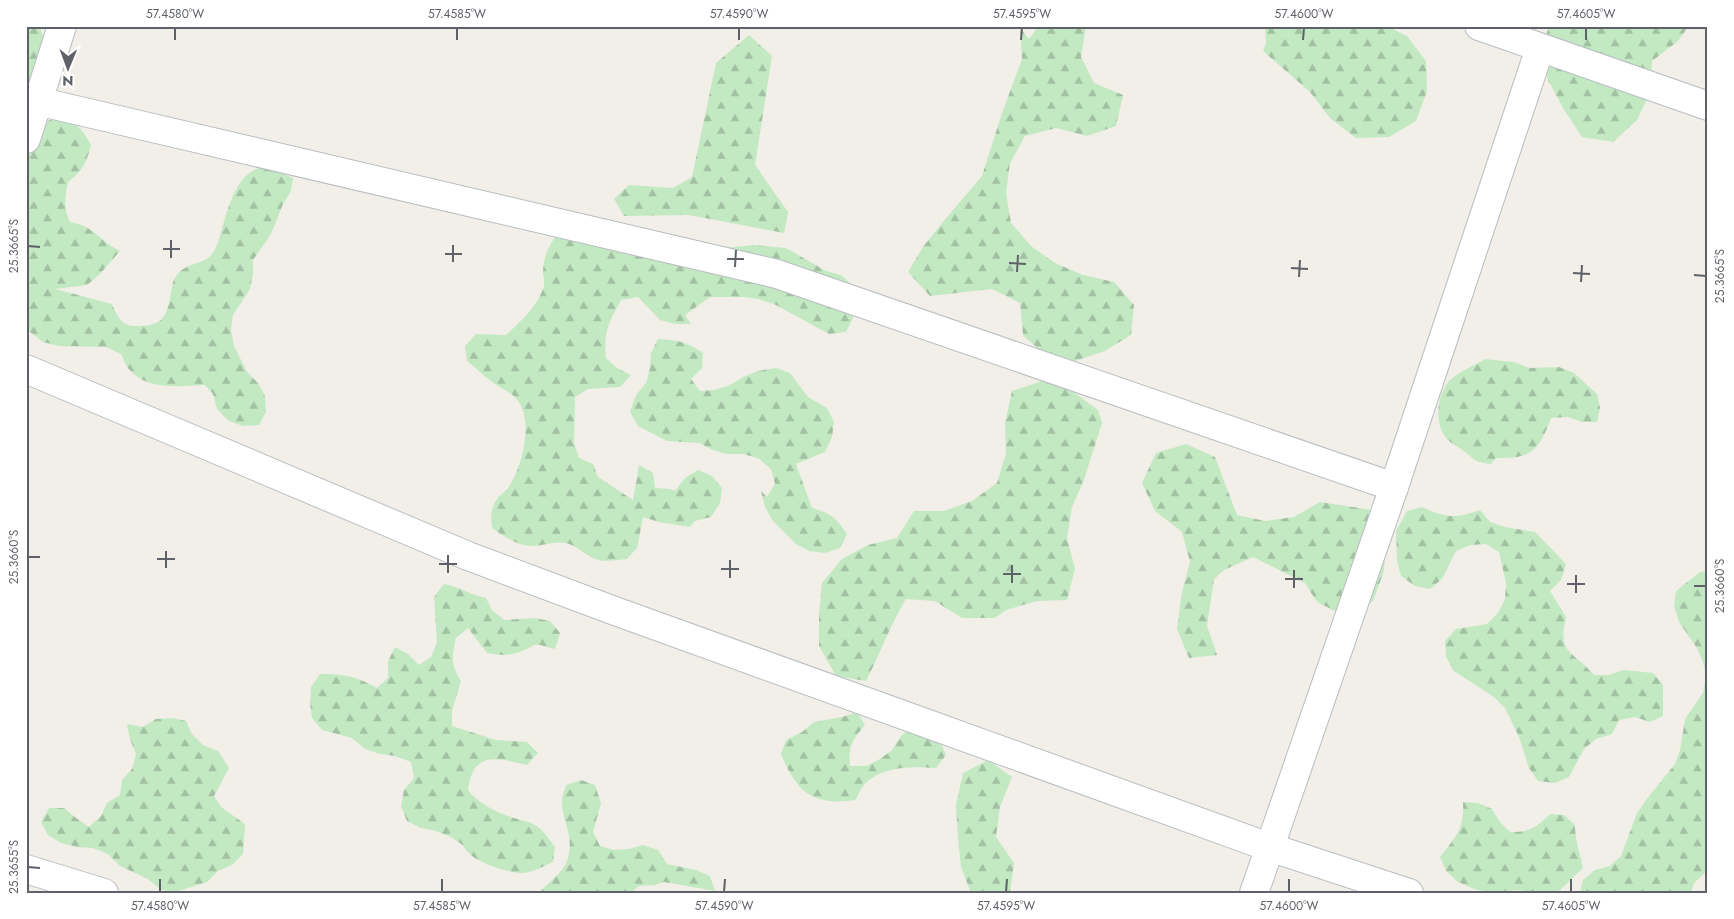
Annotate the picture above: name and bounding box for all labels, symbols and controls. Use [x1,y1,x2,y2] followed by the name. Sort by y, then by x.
[146,5,204,23] text: 57.4580°W
[428,5,486,23] text: 57.4585°W
[710,5,768,23] text: 57.4590°W
[993,5,1051,23] text: 57.4595°W
[1275,5,1334,23] text: 57.4600°W
[1557,5,1615,23] text: 57.4605°W
[42,42,92,92] north arrow
[62,71,74,91] text: N
[5,218,23,273] text: 25.3665°S
[1711,248,1729,303] text: 25.3665°S
[5,529,23,584] text: 25.3660°S
[1711,558,1729,613] text: 25.3660°S
[5,840,23,894] text: 25.3655°S
[131,897,189,915] text: 57.4580°W
[413,897,471,915] text: 57.4585°W
[695,897,753,915] text: 57.4590°W
[977,897,1035,915] text: 57.4595°W
[1260,897,1319,915] text: 57.4600°W
[1542,897,1600,915] text: 57.4605°W

